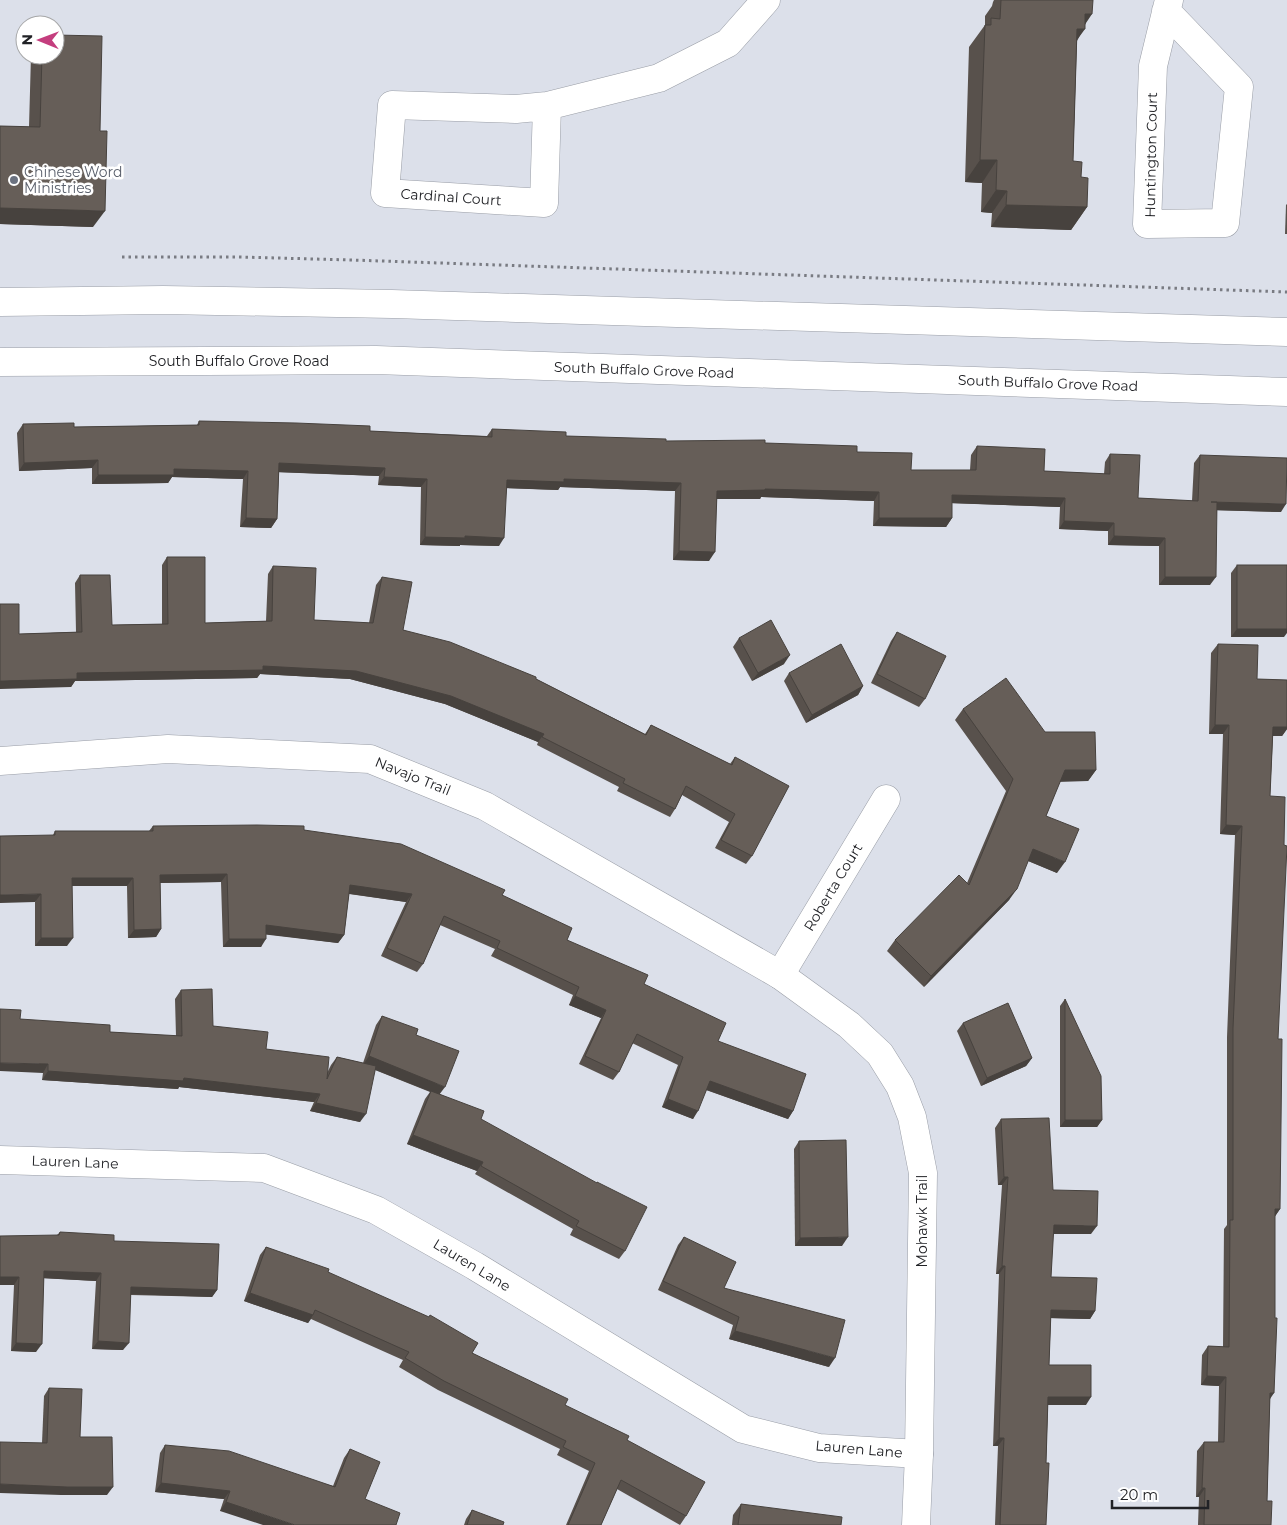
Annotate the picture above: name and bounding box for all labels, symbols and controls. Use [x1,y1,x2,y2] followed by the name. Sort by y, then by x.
[15,15,65,65] north arrow
[18,34,36,46] text: N
[1141,92,1161,218] street label: Huntington Court
[24,163,123,197] place label: Chinese Word Ministries
[8,174,20,186] marker: Chinese Word Ministries
[400,184,502,210] street label: Cardinal Court
[149,352,329,370] street label: South Buffalo Grove Road
[554,358,734,382] street label: South Buffalo Grove Road
[958,371,1138,395] street label: South Buffalo Grove Road
[373,753,453,799] street label: Navajo Trail
[800,840,866,934] street label: Roberta Court
[31,1151,119,1173] street label: Lauren Lane
[913,1175,931,1267] street label: Mohawk Trail
[430,1235,514,1295] street label: Lauren Lane
[815,1436,903,1462] street label: Lauren Lane
[1112,1478,1208,1510] scale bar
[1120,1485,1158,1504] text: 20 m

